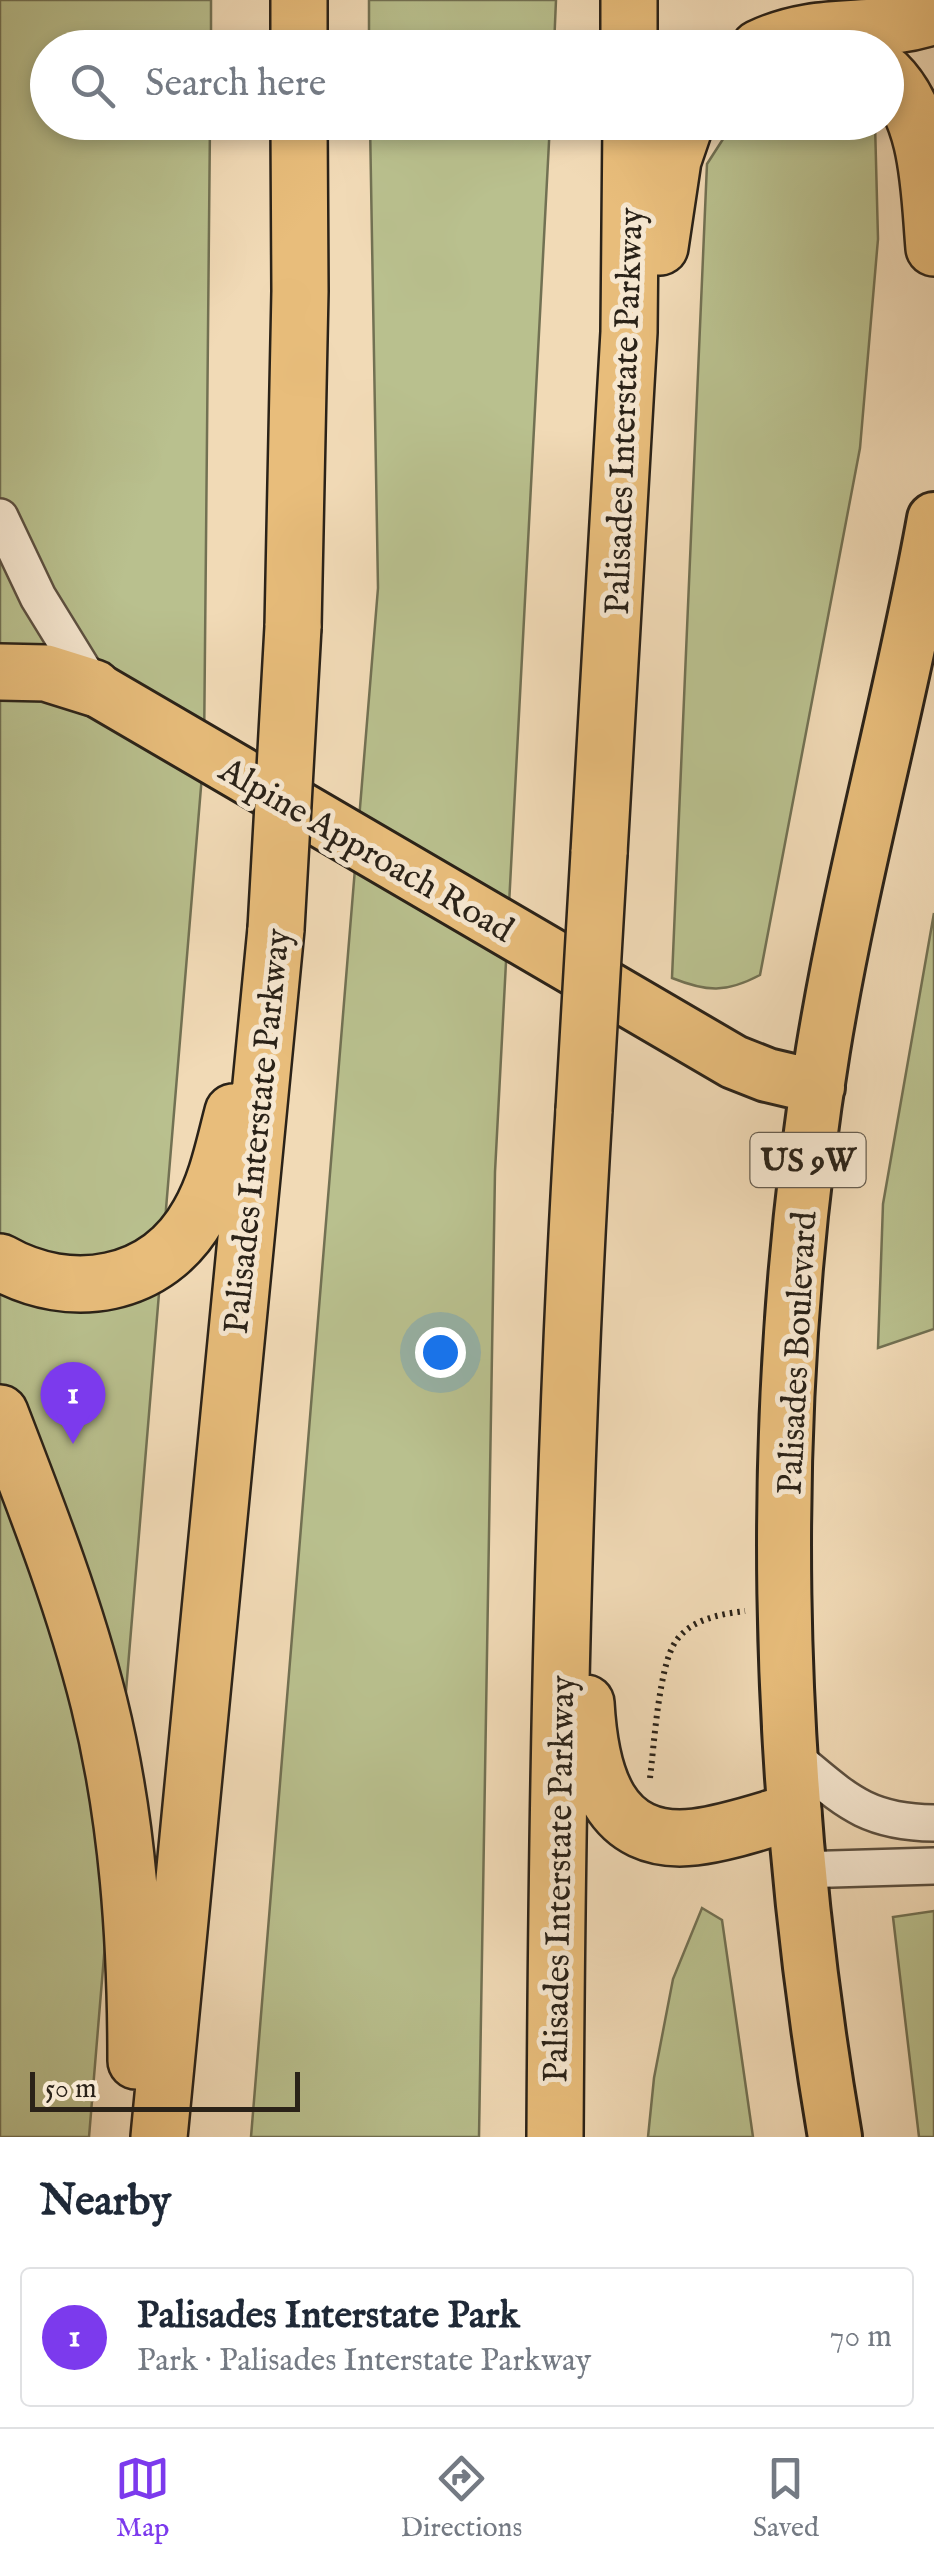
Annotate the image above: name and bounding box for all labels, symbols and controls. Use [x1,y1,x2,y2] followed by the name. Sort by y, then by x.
[30,30,904,140] search box
[65,58,120,113] icon: search
[145,61,326,109] text: Search here
[596,206,655,615] street label: Palisades Interstate Parkway
[210,748,521,954] street label: Alpine Approach Road
[215,926,302,1336] street label: Palisades Interstate Parkway
[750,1133,866,1187] road number: US 9W
[769,1210,828,1496] street label: Palisades Boulevard
[415,1327,466,1378] your location
[40,1362,106,1444] pin: 1
[534,1674,587,2083] street label: Palisades Interstate Parkway
[30,2067,300,2112] scale bar
[45,2072,97,2107] text: 50 m
[40,2176,171,2229] text: Nearby
[137,2293,520,2341] text: Palisades Interstate Park
[69,2317,80,2358] text: 1
[830,2317,892,2358] text: 70 m
[137,2341,591,2382] text: Park · Palisades Interstate Parkway
[115,2451,170,2546] tab: Map
[400,2451,522,2546] tab: Directions
[753,2451,819,2546] tab: Saved

